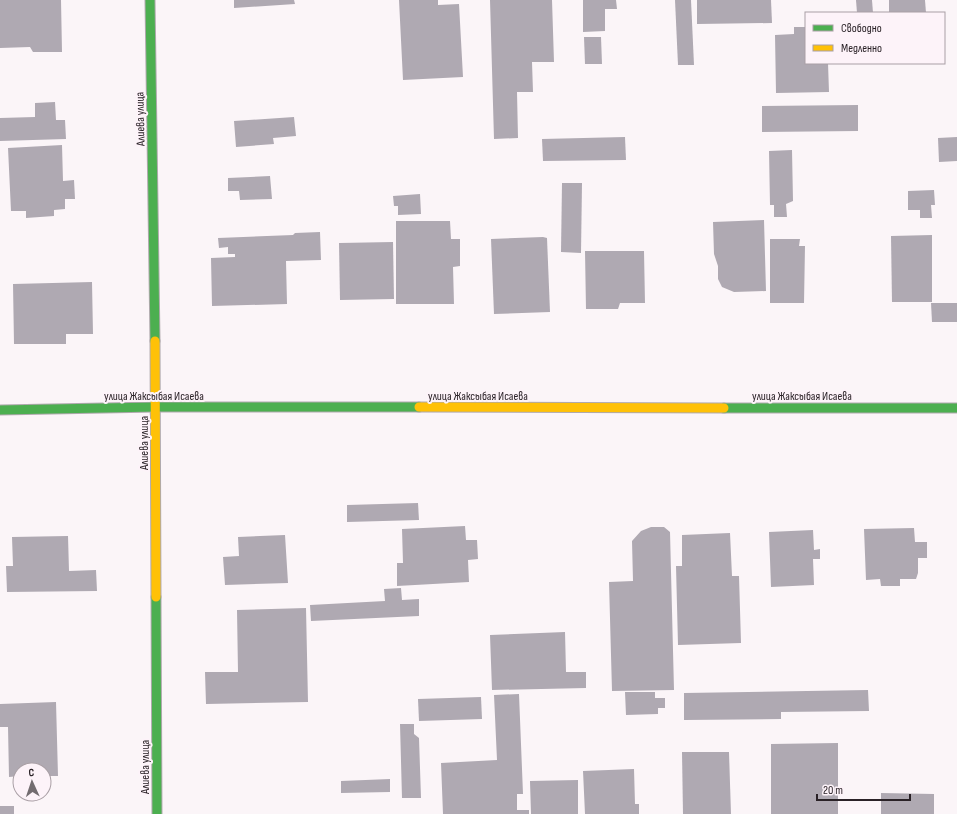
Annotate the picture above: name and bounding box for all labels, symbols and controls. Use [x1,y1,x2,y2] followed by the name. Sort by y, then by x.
[805,12,945,64] legend
[841,21,882,36] text: Свободно
[841,41,882,56] text: Медленно
[133,91,148,147] street label: Алиева улица
[104,389,204,404] street label: улица Жаксыбая Исаева
[428,389,528,404] street label: улица Жаксыбая Исаева
[752,389,852,404] street label: улица Жаксыбая Исаева
[137,416,152,471] street label: Алиева улица
[138,740,153,795] street label: Алиева улица
[12,762,52,802] north arrow
[28,766,35,779] text: С
[817,776,910,802] scale bar
[823,783,843,798] text: 20 m

